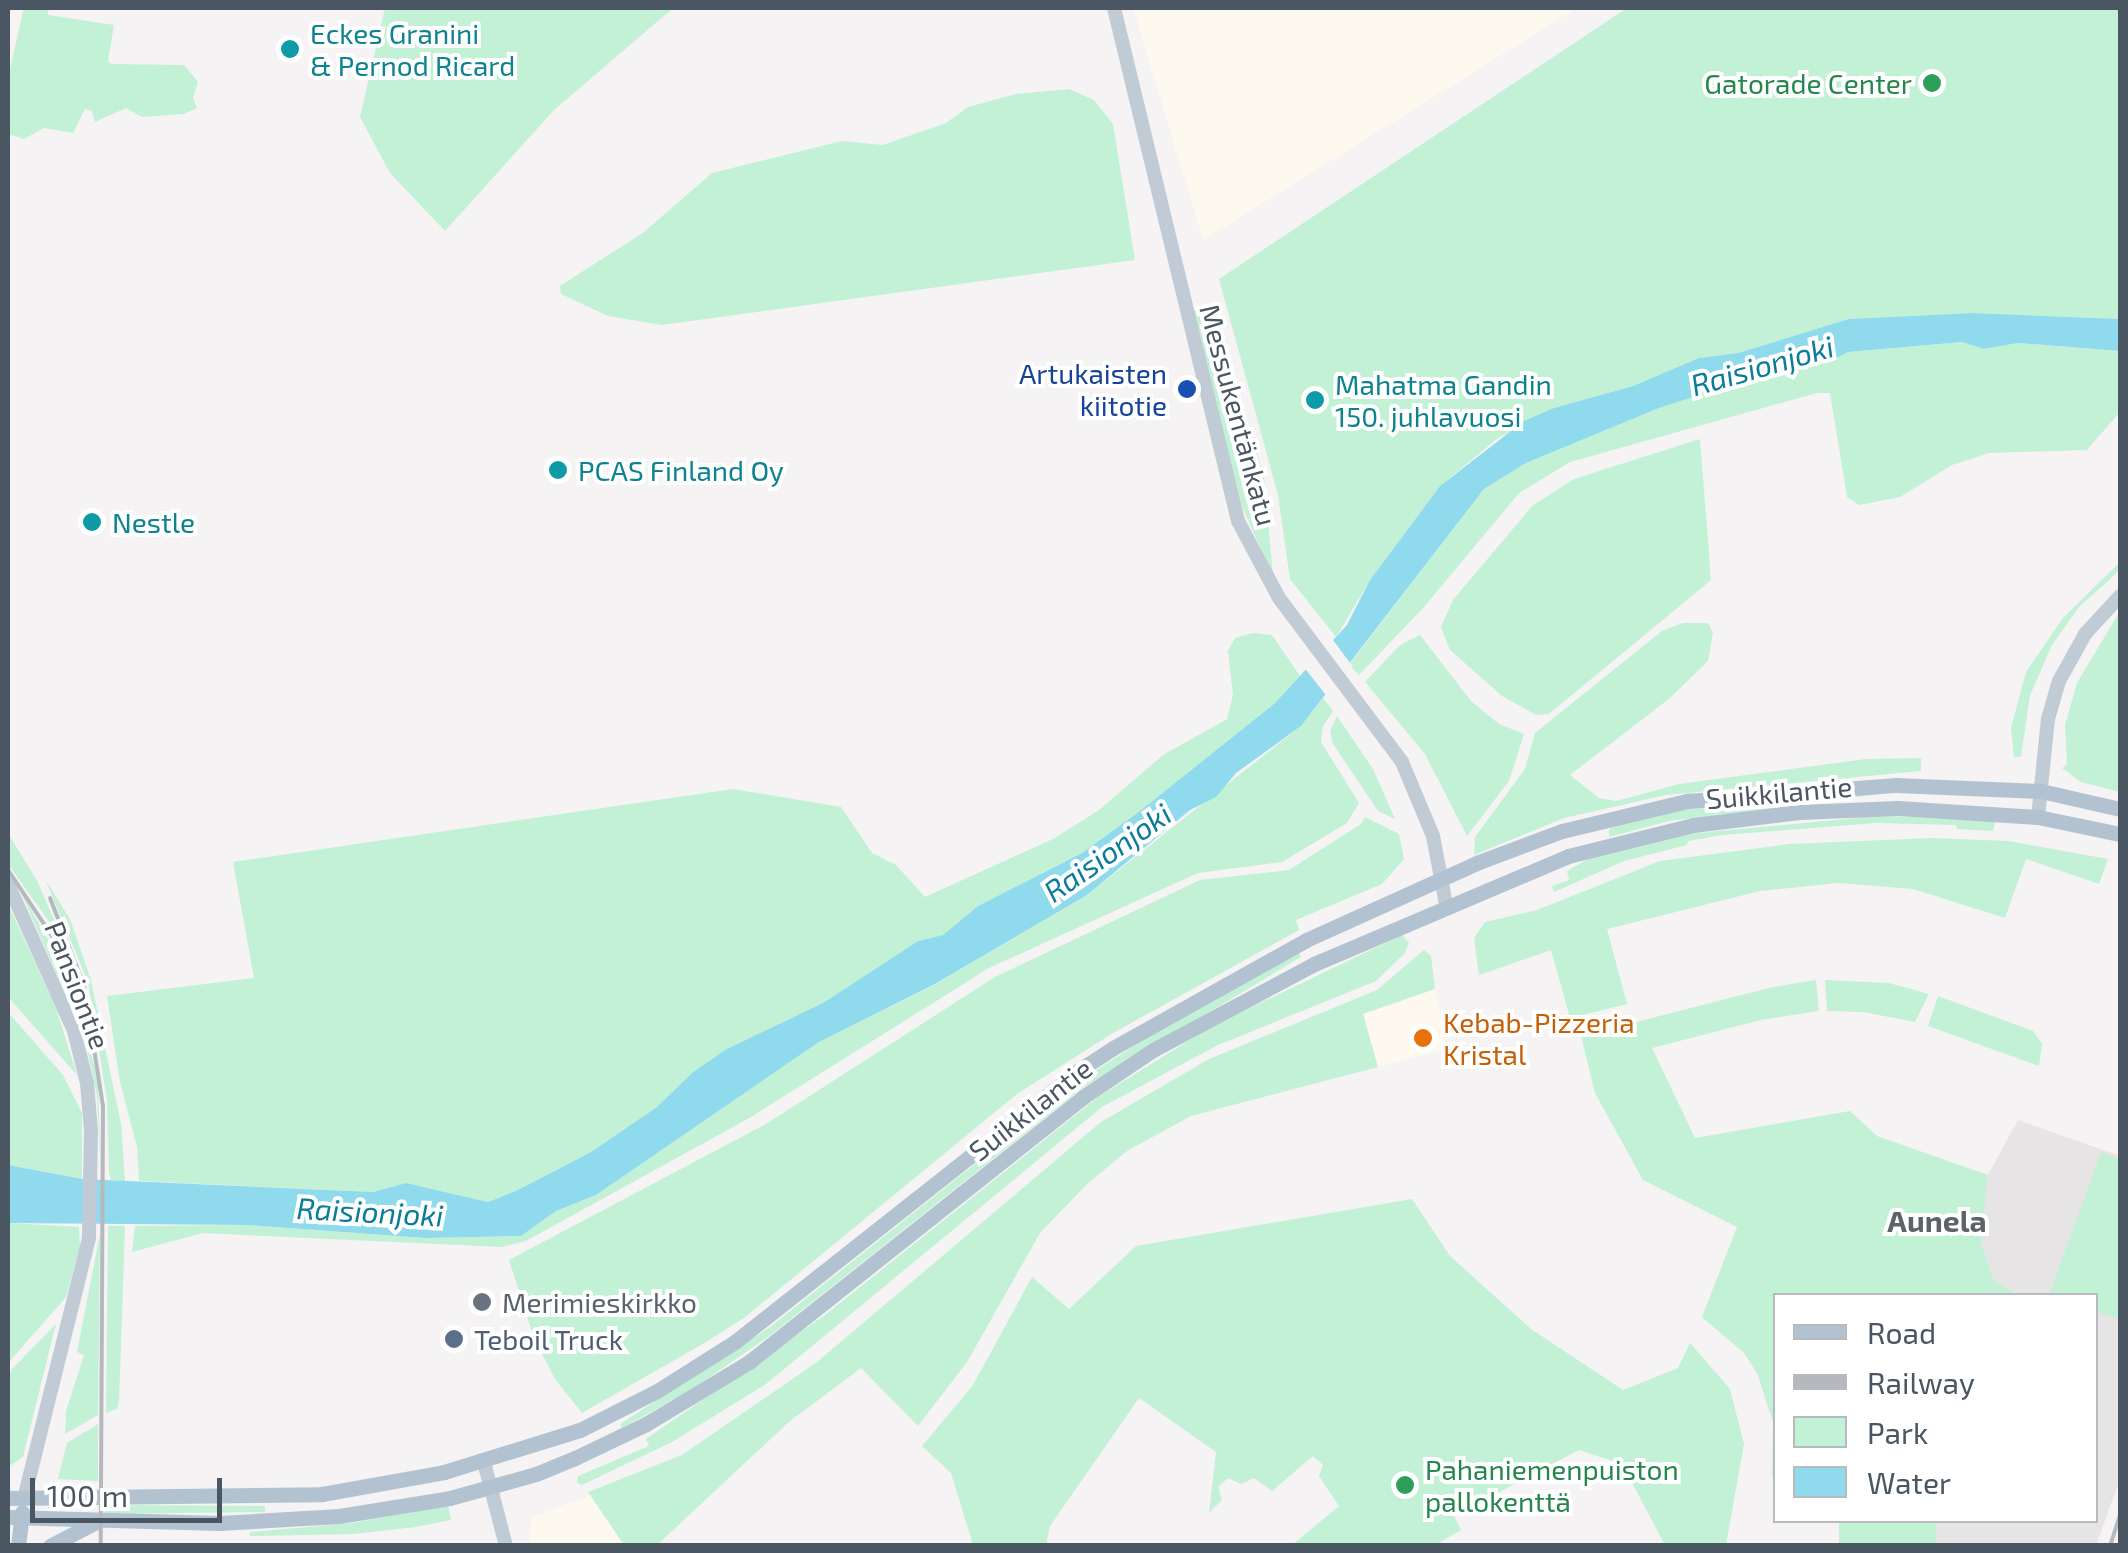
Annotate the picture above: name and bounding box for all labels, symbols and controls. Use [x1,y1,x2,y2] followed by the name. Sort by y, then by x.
[310,16,515,82] place label: Eckes Granini & Pernod Ricard
[279,38,301,60] marker: Eckes Granini & Pernod Ricard
[1704,66,1912,100] place label: Gatorade Center
[1921,72,1943,94] marker: Gatorade Center
[1193,301,1285,529] street label: Messukentänkatu
[1686,327,1838,403] water label: Raisionjoki
[1019,356,1167,422] place label: Artukaisten kiitotie
[1335,367,1552,433] place label: Mahatma Gandin 150. juhlavuosi
[1176,378,1198,400] marker: Artukaisten kiitotie
[1304,389,1326,411] marker: Mahatma Gandin 150. juhlavuosi
[578,453,784,487] place label: PCAS Finland Oy
[547,459,569,481] marker: PCAS Finland Oy
[112,505,195,539] place label: Nestle
[81,511,103,533] marker: Nestle
[1704,769,1854,815] street label: Suikkilantie
[1036,795,1178,909] water label: Raisionjoki
[38,916,118,1054] street label: Pansiontie
[1443,1005,1635,1071] place label: Kebab-Pizzeria Kristal
[1412,1027,1434,1049] marker: Kebab-Pizzeria Kristal
[962,1051,1098,1167] street label: Suikkilantie
[296,1189,444,1233] water label: Raisionjoki
[1887,1202,1987,1238] district label: Aunela
[502,1285,697,1319] place label: Merimieskirkko
[471,1291,493,1313] marker: Merimieskirkko
[1773,1293,2098,1523] legend
[1867,1314,1936,1350] text: Road
[474,1322,624,1356] place label: Teboil Truck
[443,1328,465,1350] marker: Teboil Truck
[1867,1364,1975,1400] text: Railway
[1867,1414,1928,1450] text: Park
[1425,1452,1679,1518] place label: Pahaniemenpuiston pallokenttä
[35,1458,228,1520] scale bar
[1867,1464,1951,1500] text: Water
[1394,1474,1416,1496] marker: Pahaniemenpuiston pallokenttä
[47,1477,128,1513] text: 100 m

